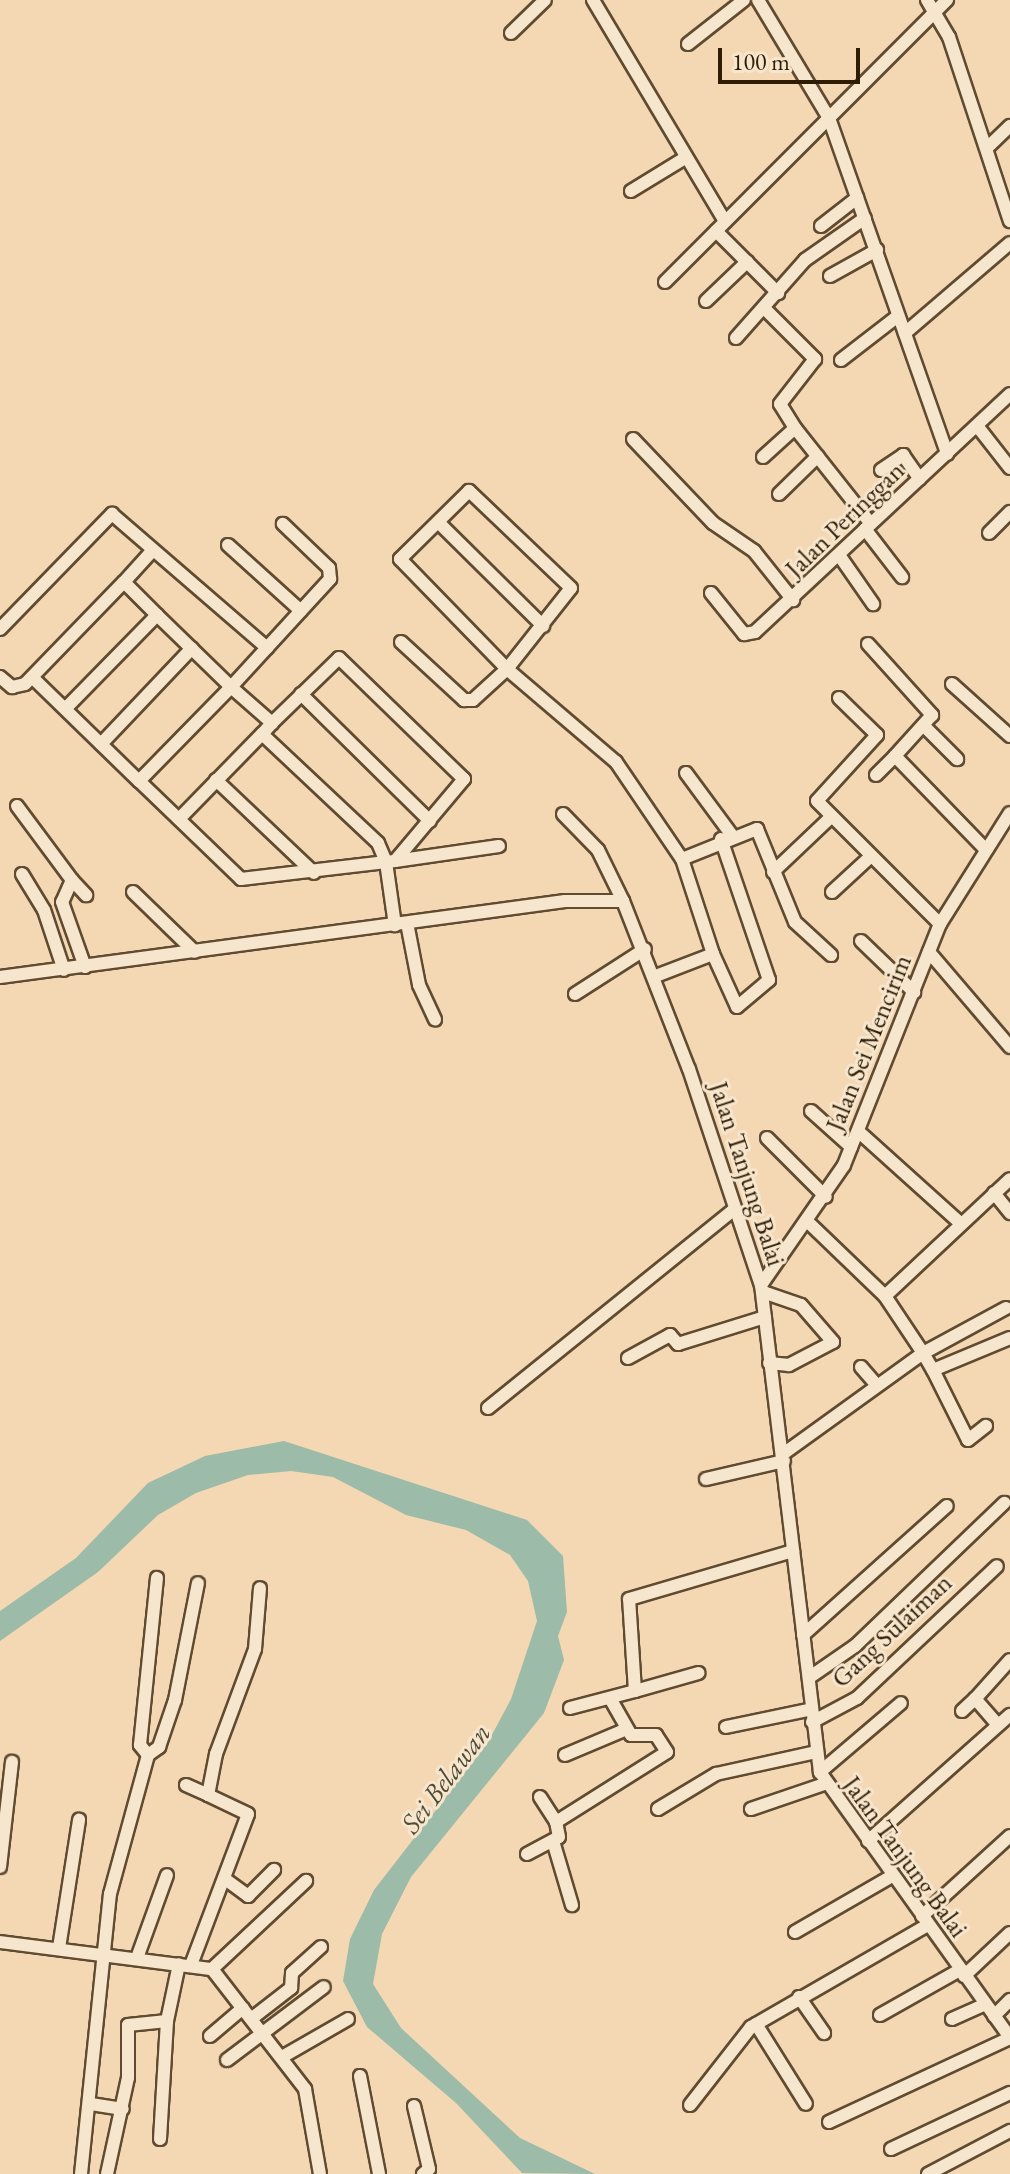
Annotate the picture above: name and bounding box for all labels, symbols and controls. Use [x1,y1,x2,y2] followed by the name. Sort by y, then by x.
[722,32,864,82] scale bar
[732,46,790,77] text: 100 m
[779,455,911,585] street label: Jalan Peringgan
[819,950,919,1136] street label: Jalan Sei Mencirim
[703,1078,791,1270] street label: Jalan Tanjung Balai
[826,1568,958,1694] street label: Gang Sulaiman
[393,1717,497,1839] water label: Sei Belawan
[836,1770,974,1944] street label: Jalan Tanjung Balai

